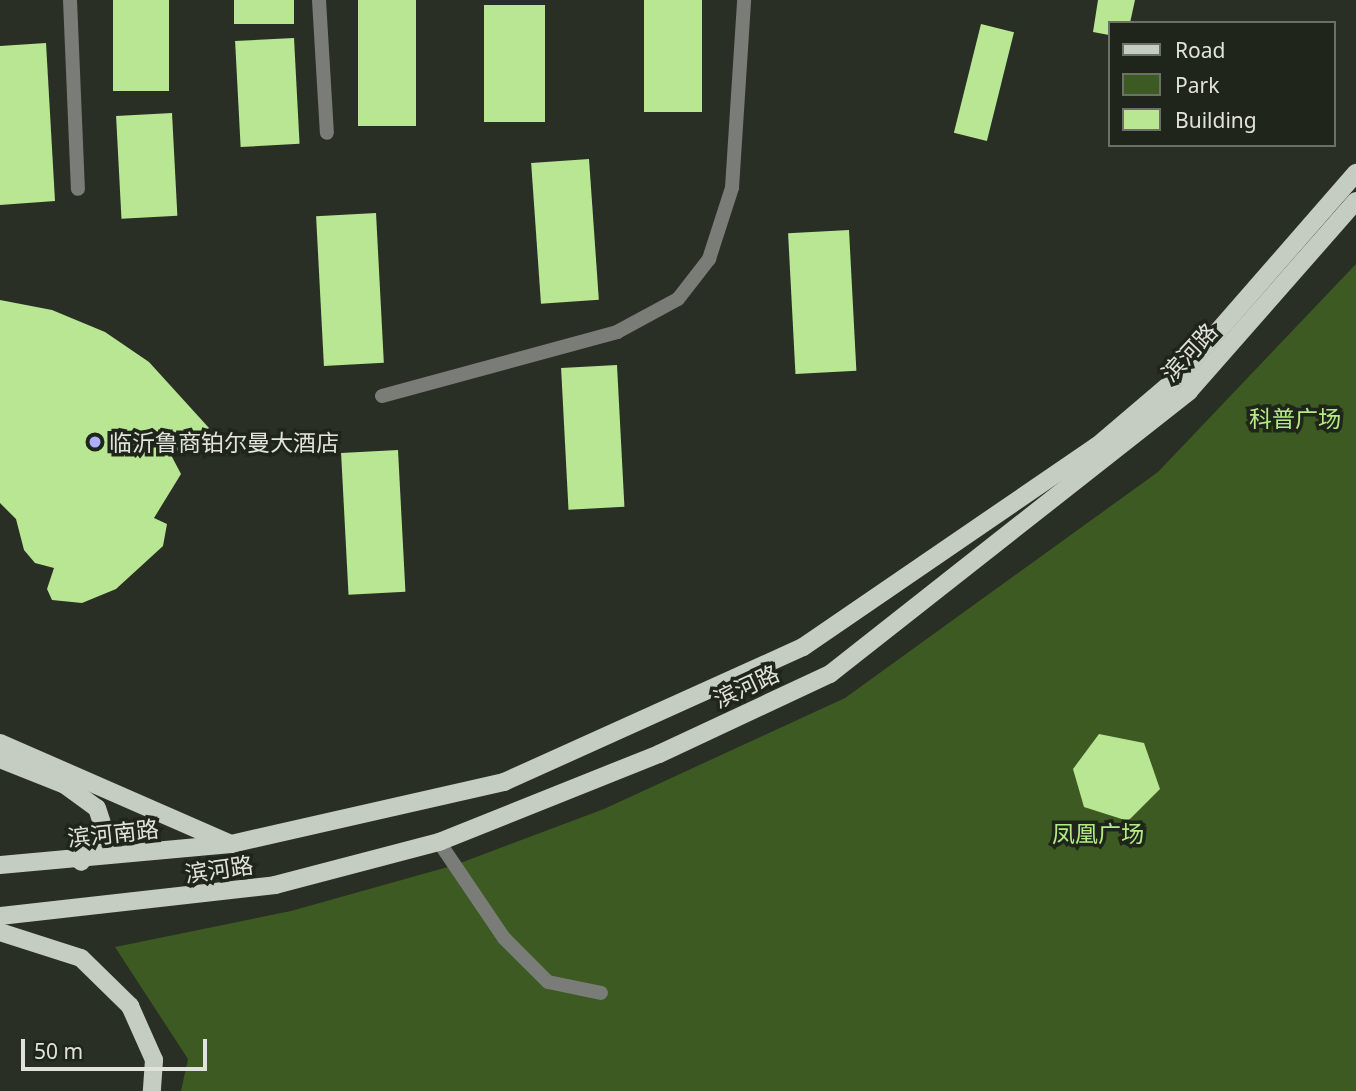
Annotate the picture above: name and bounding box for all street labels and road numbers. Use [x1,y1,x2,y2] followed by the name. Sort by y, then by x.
[1155,317,1223,387] street label: 滨河路
[709,659,783,713] street label: 滨河路
[66,814,160,852] street label: 滨河南路
[183,851,255,887] street label: 滨河路

